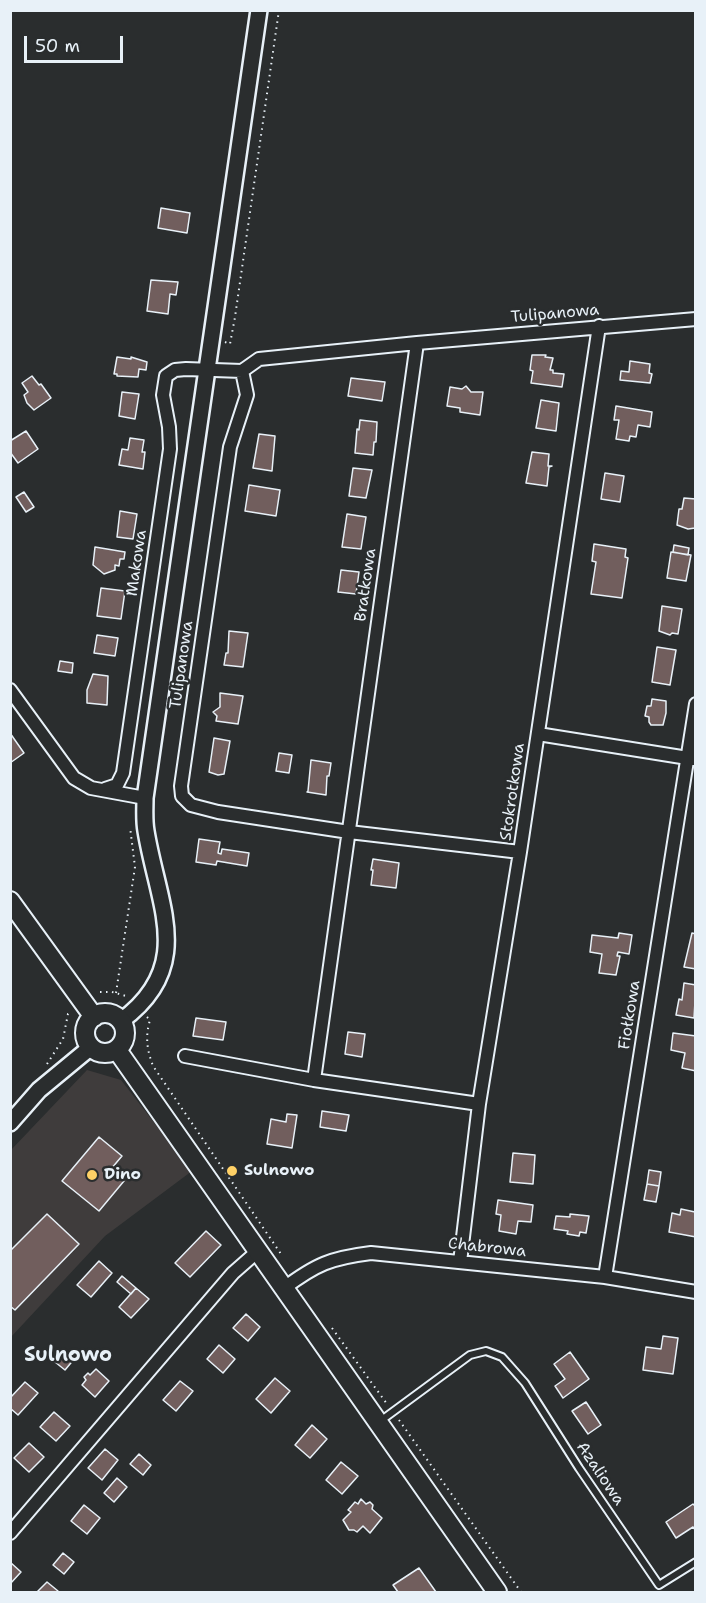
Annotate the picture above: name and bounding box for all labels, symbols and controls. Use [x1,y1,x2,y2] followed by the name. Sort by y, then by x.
[27,24,126,62] scale bar
[35,34,80,58] text: 50 m
[510,301,600,327] street label: Tulipanowa
[123,529,151,597] street label: Makowa
[351,547,381,623] street label: Bratkowa
[166,620,198,710] street label: Tulipanowa
[497,742,529,842] street label: Stokrotkowa
[615,979,645,1051] street label: Fiołkowa
[244,1161,314,1181] place label: Sulnowo
[225,1164,239,1178] marker: Sulnowo
[104,1165,141,1185] place label: Dino
[85,1168,99,1182] marker: Dino
[447,1234,527,1262] street label: Chabrowa
[24,1344,112,1368] district label: Sulnowo
[572,1439,628,1509] street label: Azaliowa

